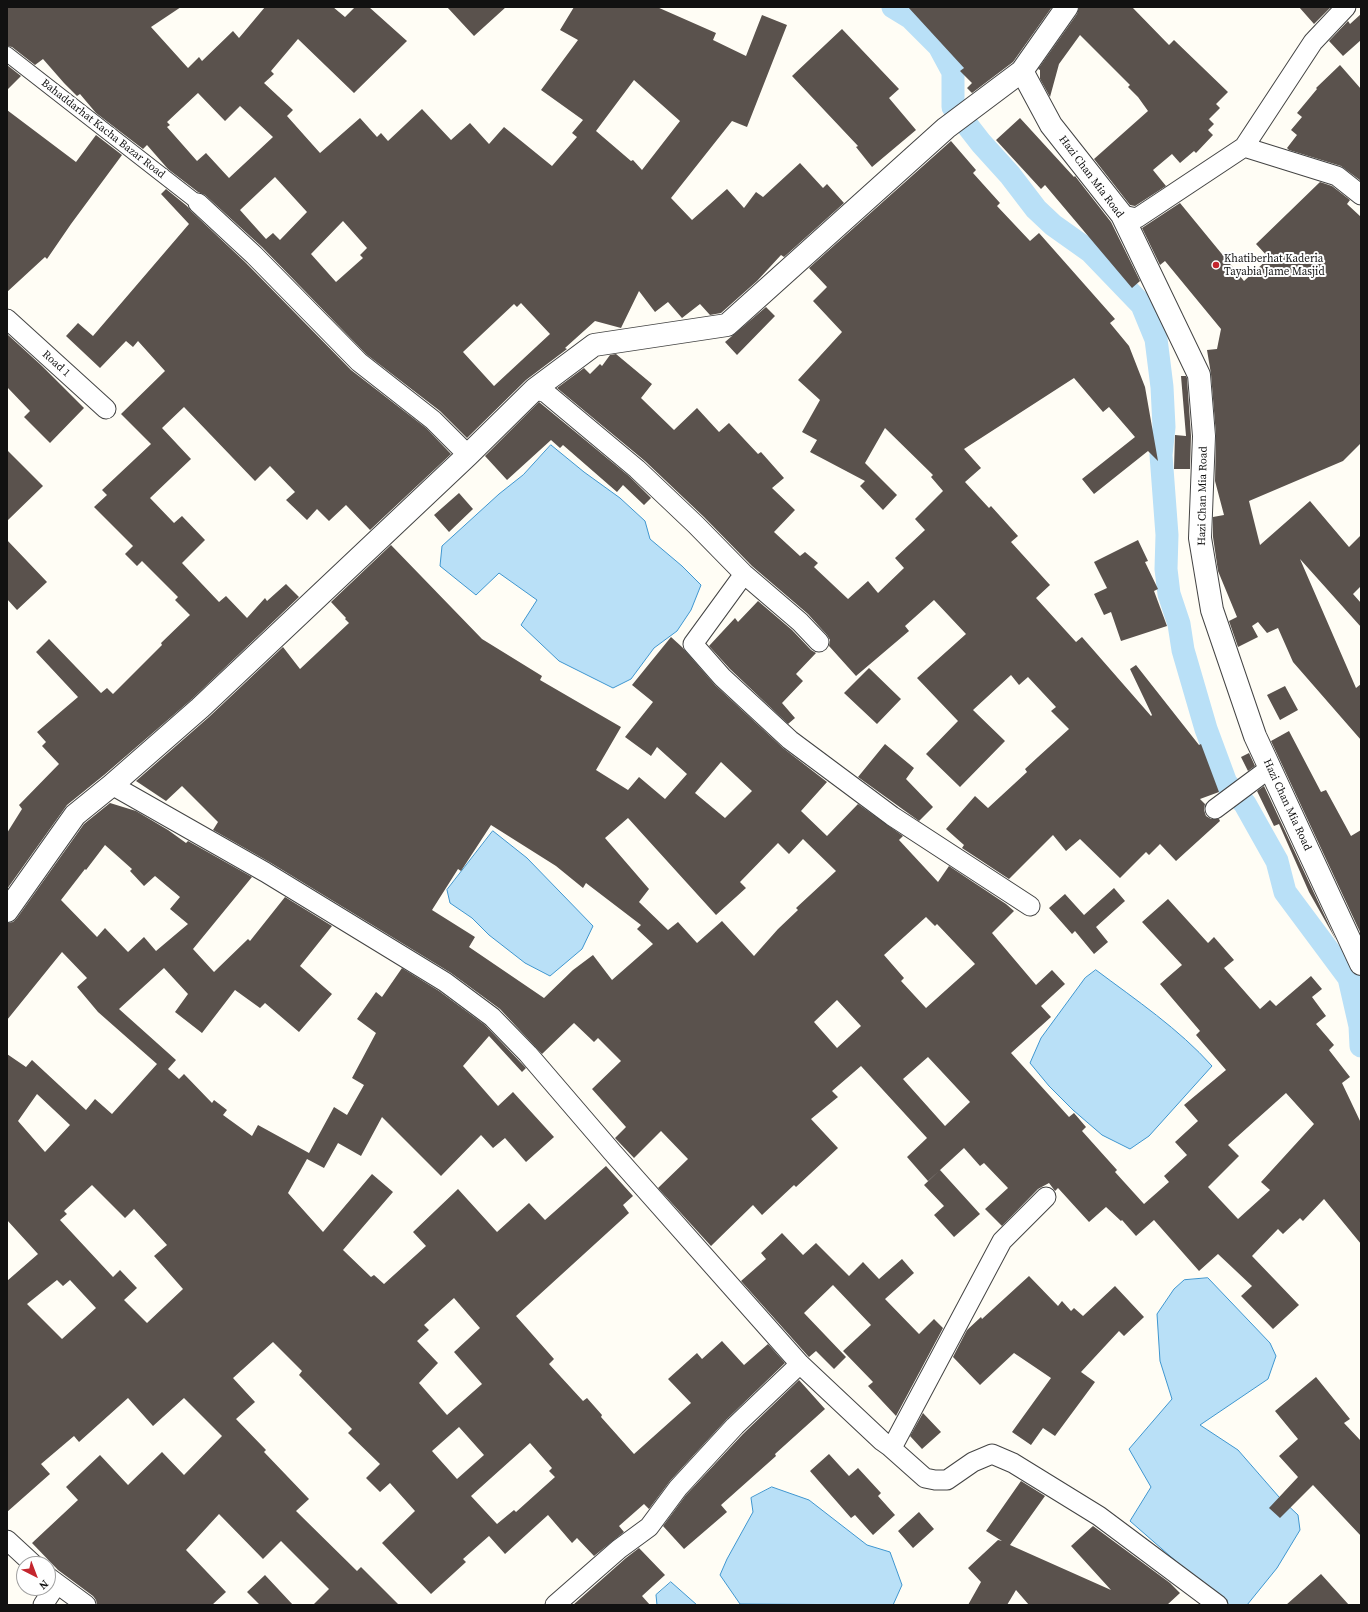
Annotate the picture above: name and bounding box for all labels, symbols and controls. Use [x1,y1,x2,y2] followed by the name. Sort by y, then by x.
[38,77,168,181] street label: Bahaddarhat Kacha Bazar Road
[1056,133,1126,221] street label: Hazi Chan Mia Road
[1224,252,1325,278] place label: Khatiberhat Kaderia Tayabia Jame Masjid
[1211,260,1221,270] marker: Khatiberhat Kaderia Tayabia Jame Masjid
[39,348,73,380] street label: Road 1
[1196,446,1210,546] street label: Hazi Chan Mia Road
[1260,757,1314,853] street label: Hazi Chan Mia Road
[16,1556,56,1596] north arrow
[36,1576,52,1593] text: N

